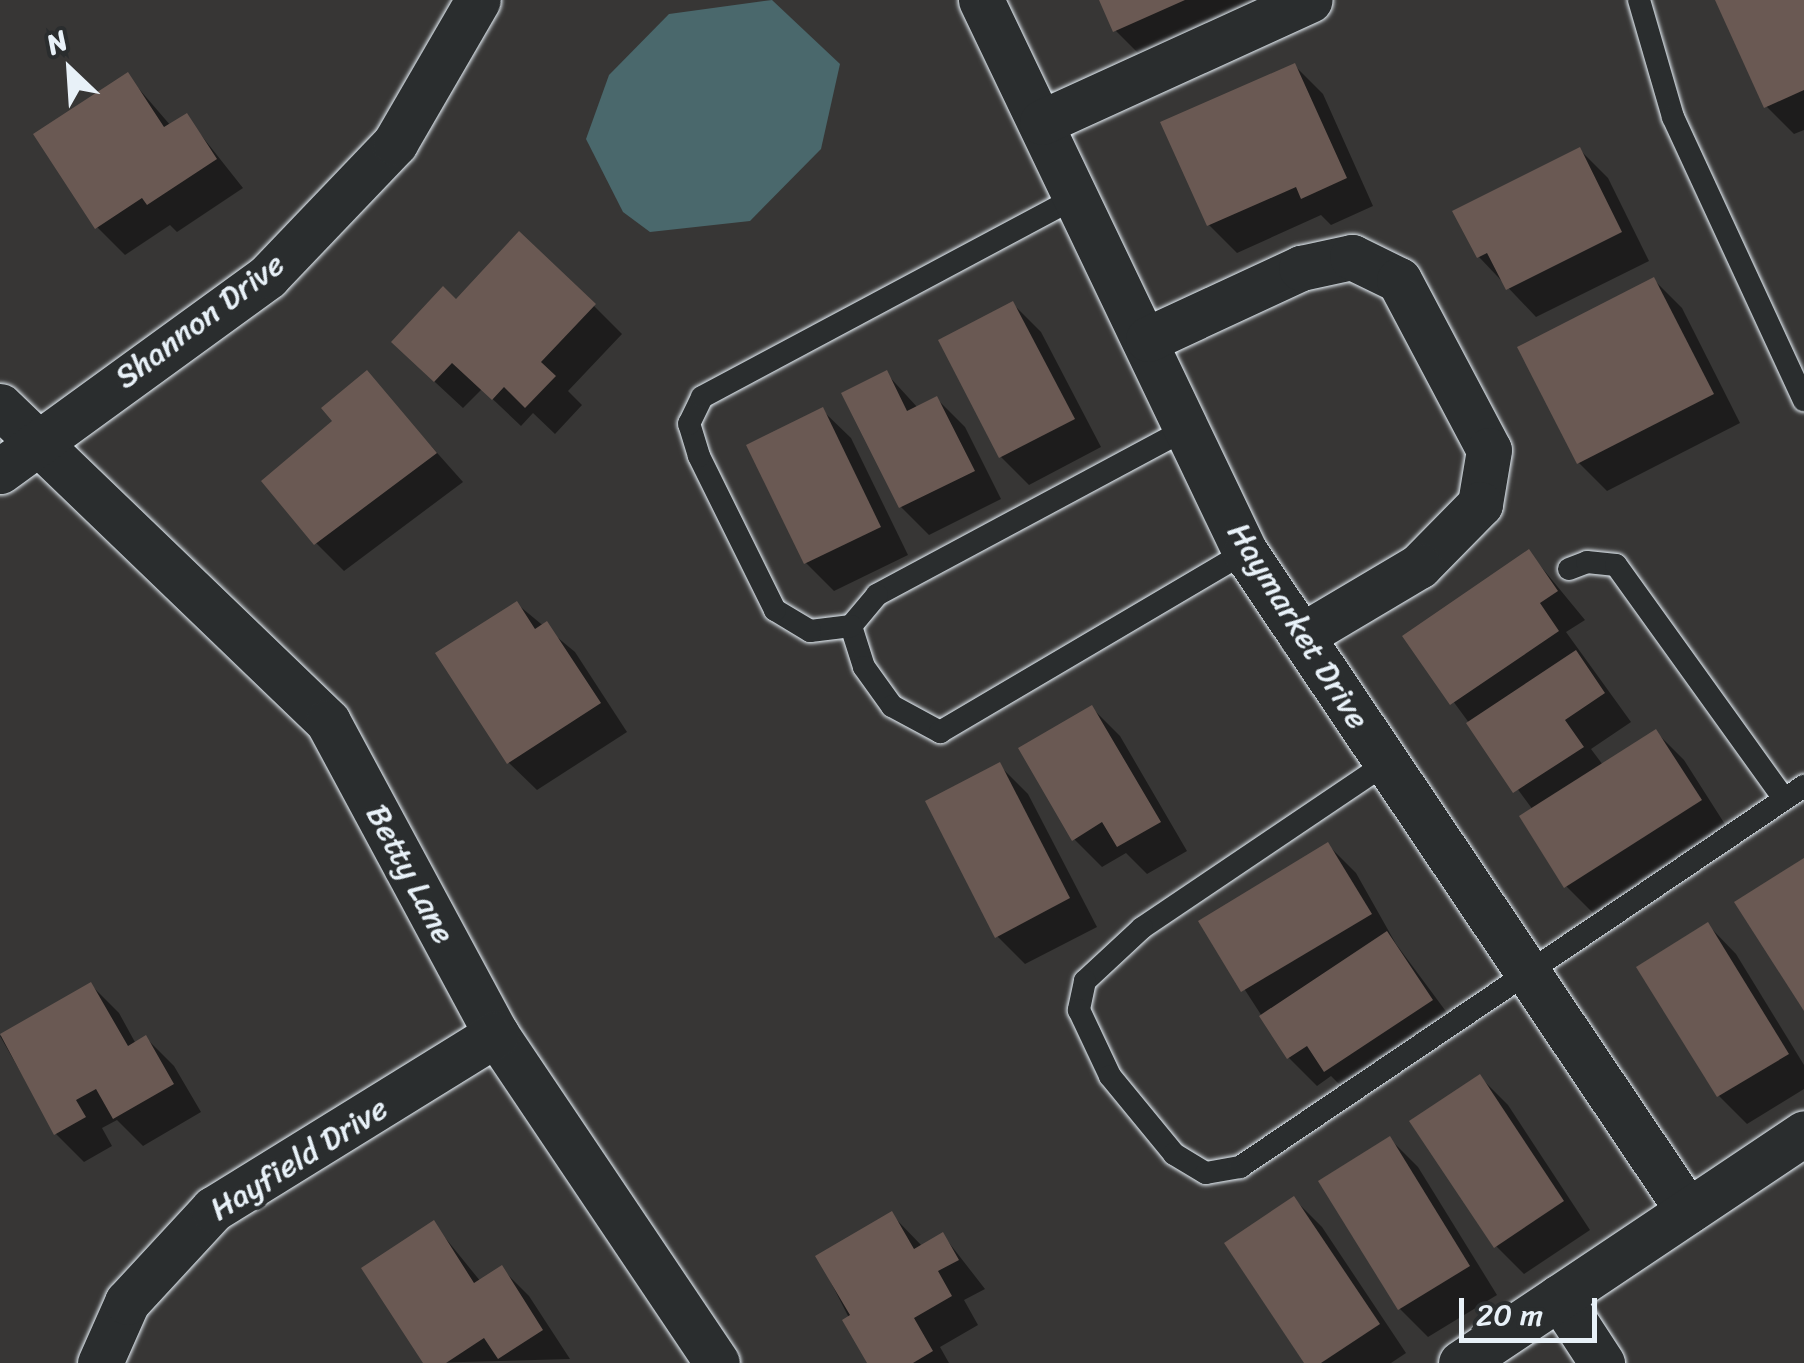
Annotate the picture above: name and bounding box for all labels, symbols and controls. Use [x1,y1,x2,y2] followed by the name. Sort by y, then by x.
[38,16,76,69] text: N
[20,20,120,120] north arrow
[108,245,292,397] street label: Shannon Drive
[1219,516,1377,736] street label: Haymarket Drive
[357,798,463,950] street label: Betty Lane
[203,1089,395,1229] street label: Hayfield Drive
[1464,1278,1602,1340] scale bar
[1476,1288,1543,1342] text: 20 m

